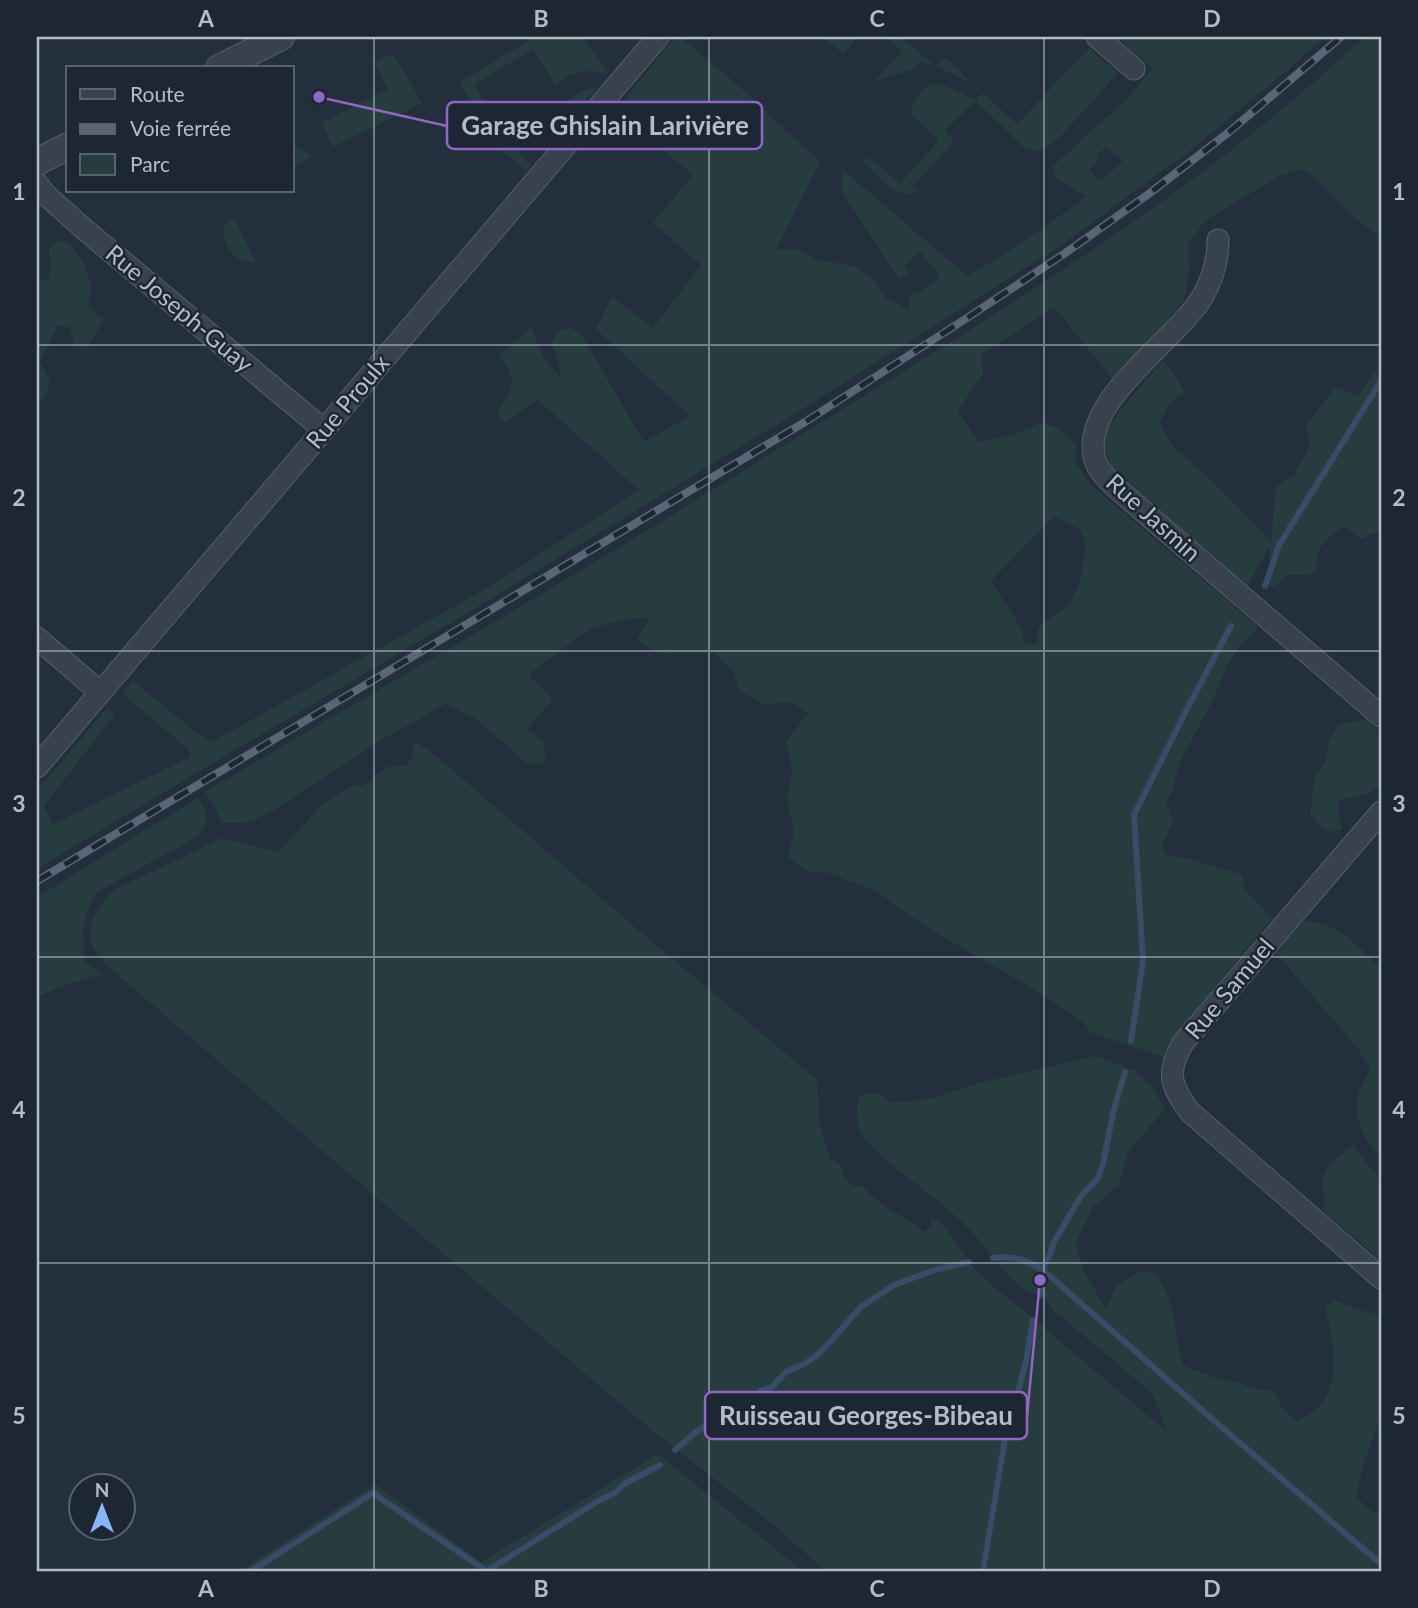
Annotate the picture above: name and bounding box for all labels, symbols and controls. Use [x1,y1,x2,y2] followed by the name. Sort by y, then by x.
[197,4,215,32] text: A
[533,4,549,32] text: B
[869,4,885,32] text: C
[1203,4,1221,32] text: D
[66,66,294,192] legend
[130,81,185,106] text: Route
[447,102,762,149] callout: Garage Ghislain Larivière
[461,109,749,141] text: Garage Ghislain Larivière
[130,115,231,140] text: Voie ferrée
[130,151,170,176] text: Parc
[12,177,26,205] text: 1
[1392,177,1406,205] text: 1
[101,238,260,378] street label: Rue Joseph-Guay
[299,348,395,454] street label: Rue Proulx
[1101,467,1207,567] street label: Rue Jasmin
[12,483,26,511] text: 2
[1392,483,1406,511] text: 2
[12,789,26,817] text: 3
[1392,789,1406,817] text: 3
[1178,932,1279,1044] street label: Rue Samuel
[12,1095,26,1123] text: 4
[1392,1095,1406,1123] text: 4
[705,1392,1027,1439] callout: Ruisseau Georges-Bibeau
[719,1399,1013,1431] text: Ruisseau Georges-Bibeau
[12,1401,26,1429] text: 5
[1392,1401,1406,1429] text: 5
[66,1472,136,1542] north arrow
[95,1478,109,1501] text: N
[197,1574,215,1602] text: A
[533,1574,549,1602] text: B
[869,1574,885,1602] text: C
[1203,1574,1221,1602] text: D

